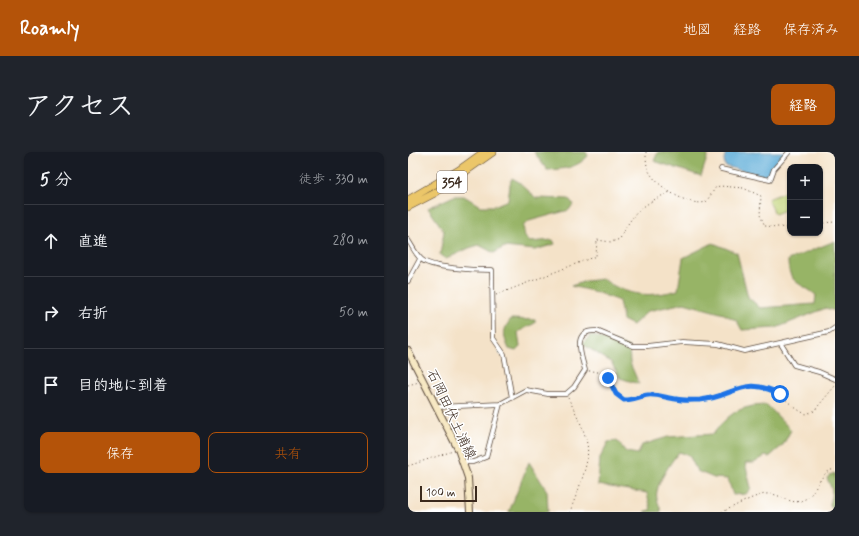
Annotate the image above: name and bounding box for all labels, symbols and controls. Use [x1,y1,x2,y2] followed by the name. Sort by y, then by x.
[20,16,79,41] text: Roamly
[683,21,711,39] text: 地図
[733,21,761,39] text: 経路
[783,21,839,39] text: 保存済み
[771,84,835,125] button: 経路
[24,89,134,126] text: アクセス
[787,164,823,236] map controls
[787,164,823,200] button: +
[40,169,72,191] text: 5 分
[299,171,368,188] text: 徒歩 · 330 m
[437,171,467,193] road number: 354
[787,200,823,236] button: −
[40,230,62,252] icon: ahead
[78,232,108,252] text: 直進
[333,232,368,249] text: 280 m
[40,302,62,324] icon: right
[78,304,108,324] text: 右折
[339,304,368,321] text: 50 m
[422,366,480,463] street label: 石岡田伏土浦線
[599,369,617,387] route end
[40,374,62,396] icon: arrive
[78,376,168,396] text: 目的地に到着
[771,385,789,403] route start
[40,432,200,473] button: 保存
[208,432,368,473] button: 共有
[420,484,477,503] scale bar
[426,486,456,500] text: 100 m

